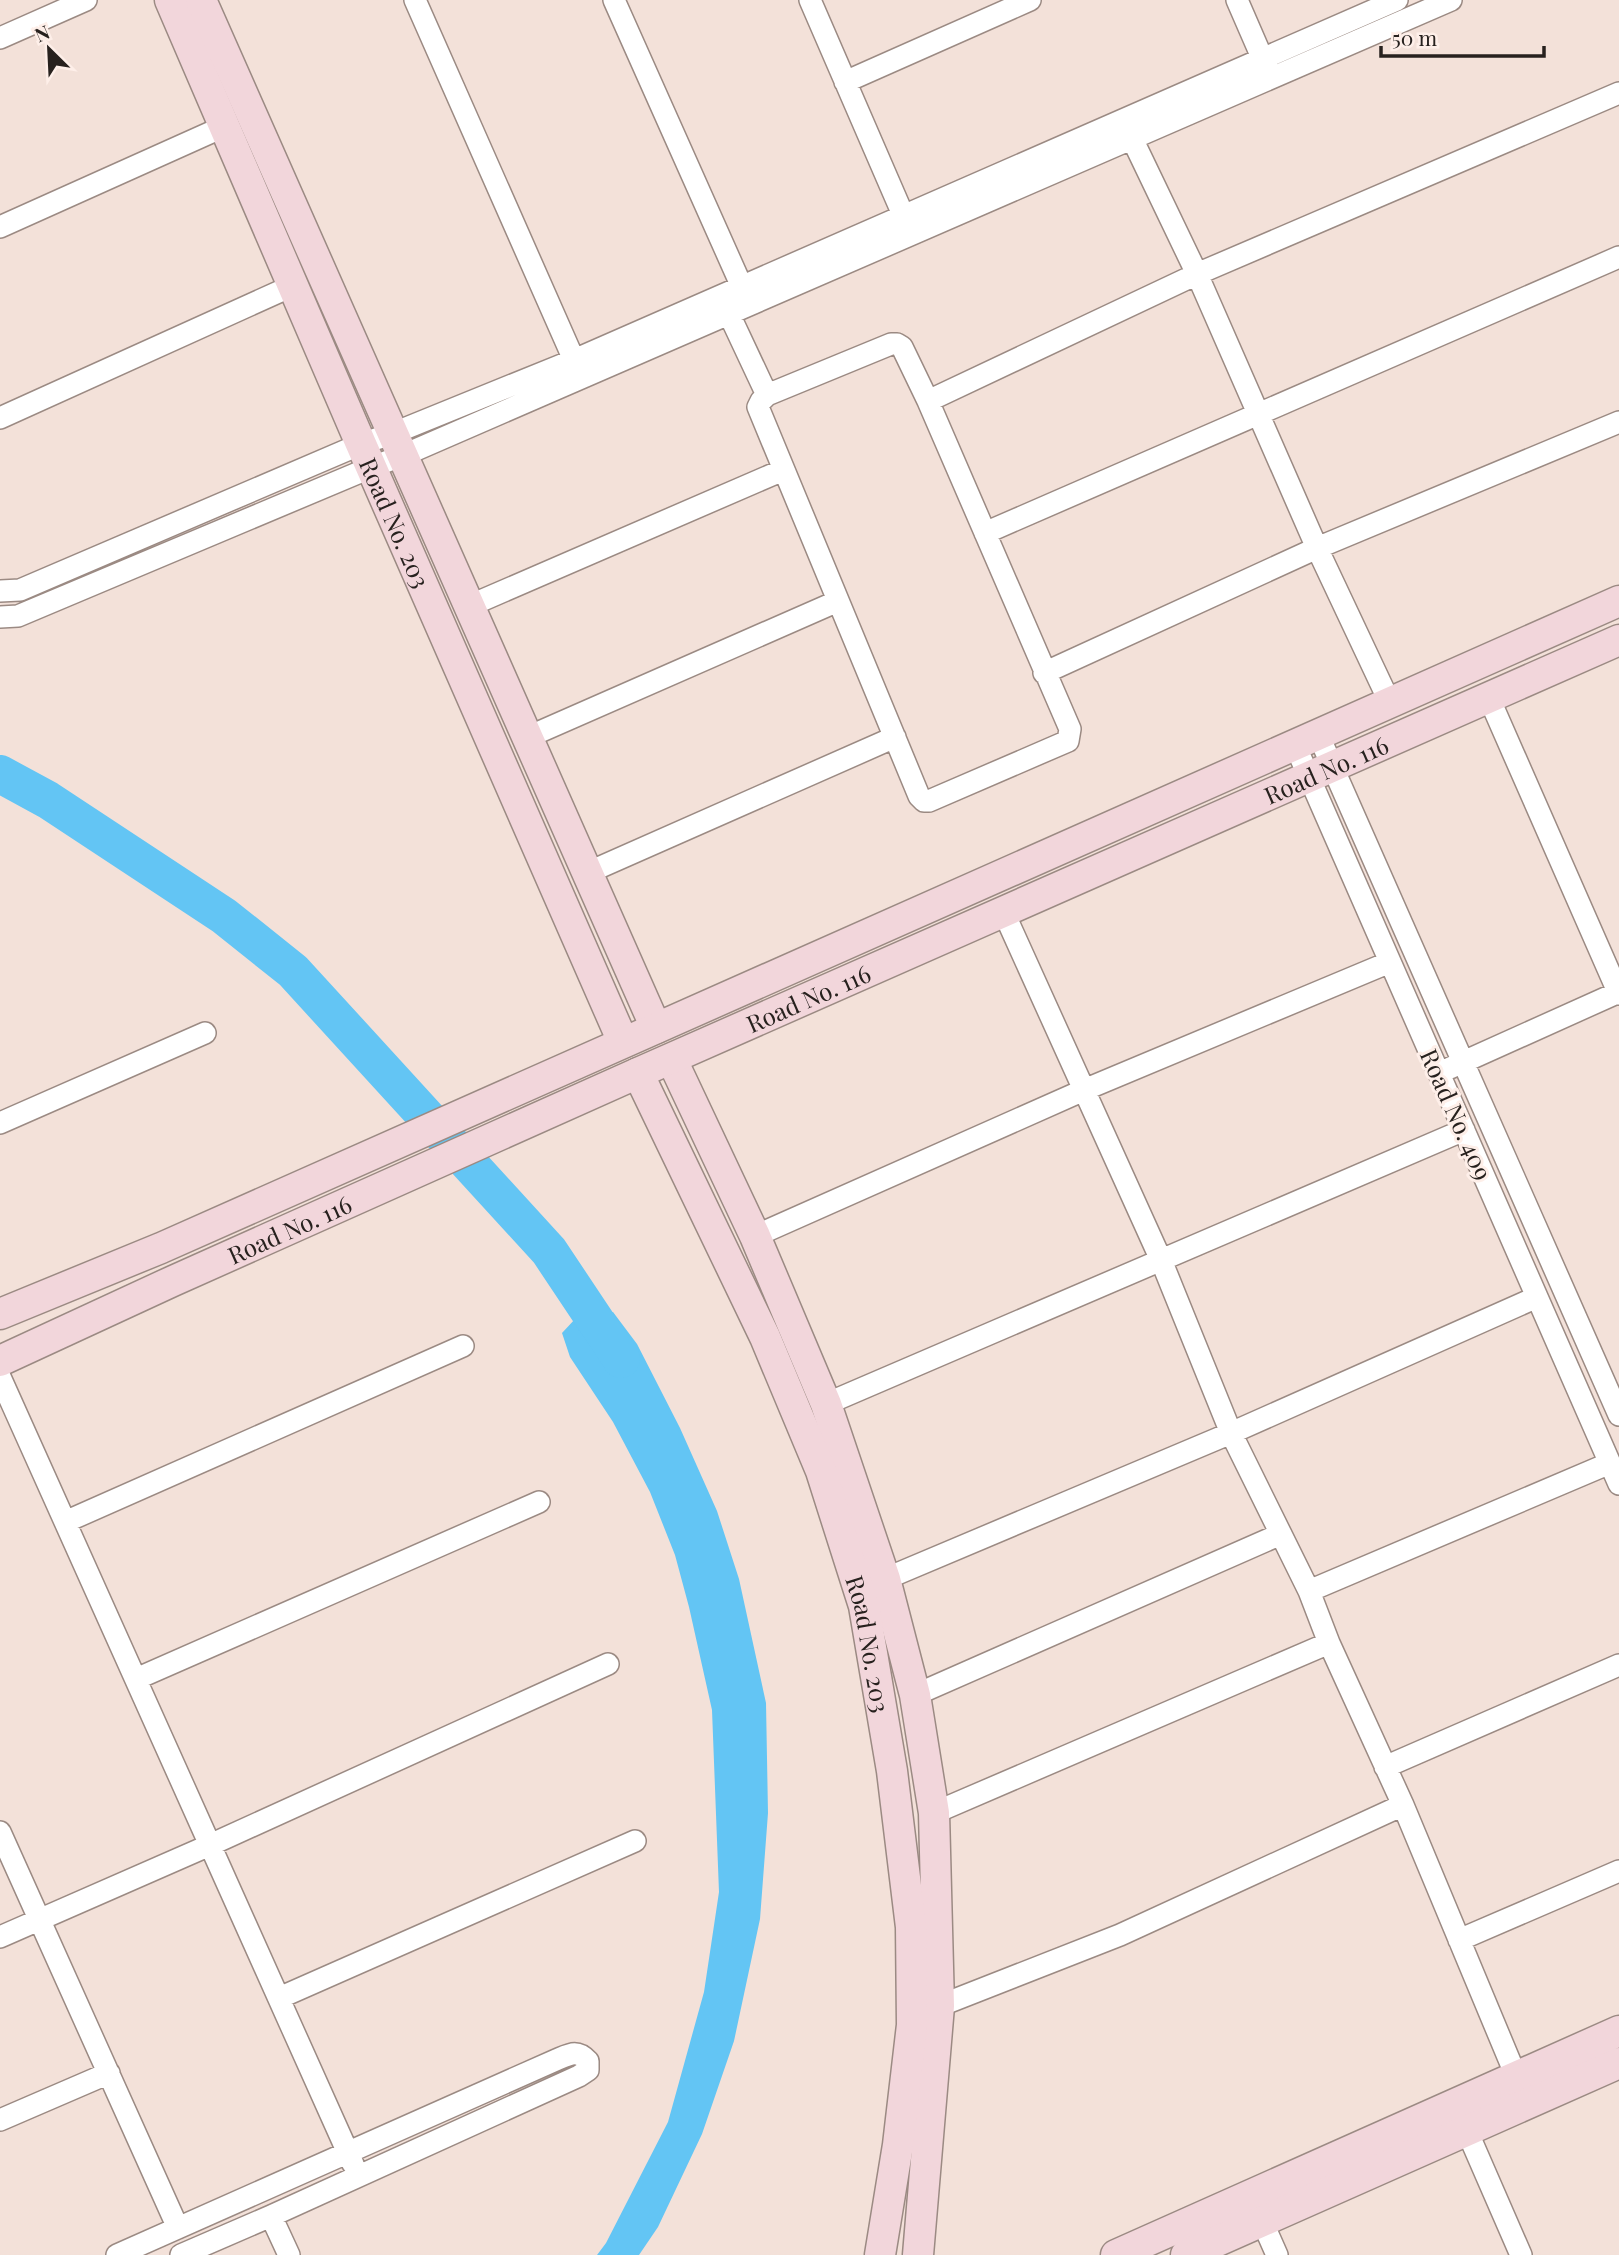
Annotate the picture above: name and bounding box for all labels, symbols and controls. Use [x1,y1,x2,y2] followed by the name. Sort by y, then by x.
[14,14,84,84] north arrow
[1381,14,1544,58] scale bar
[30,18,53,47] text: N
[1392,23,1438,51] text: 50 m
[353,452,438,593] street label: Road No. 203
[1259,728,1393,811] street label: Road No. 116
[741,956,875,1039] street label: Road No. 116
[1414,1043,1500,1185] street label: Road No. 409
[222,1187,356,1271] street label: Road No. 116
[839,1571,898,1715] street label: Road No. 203

